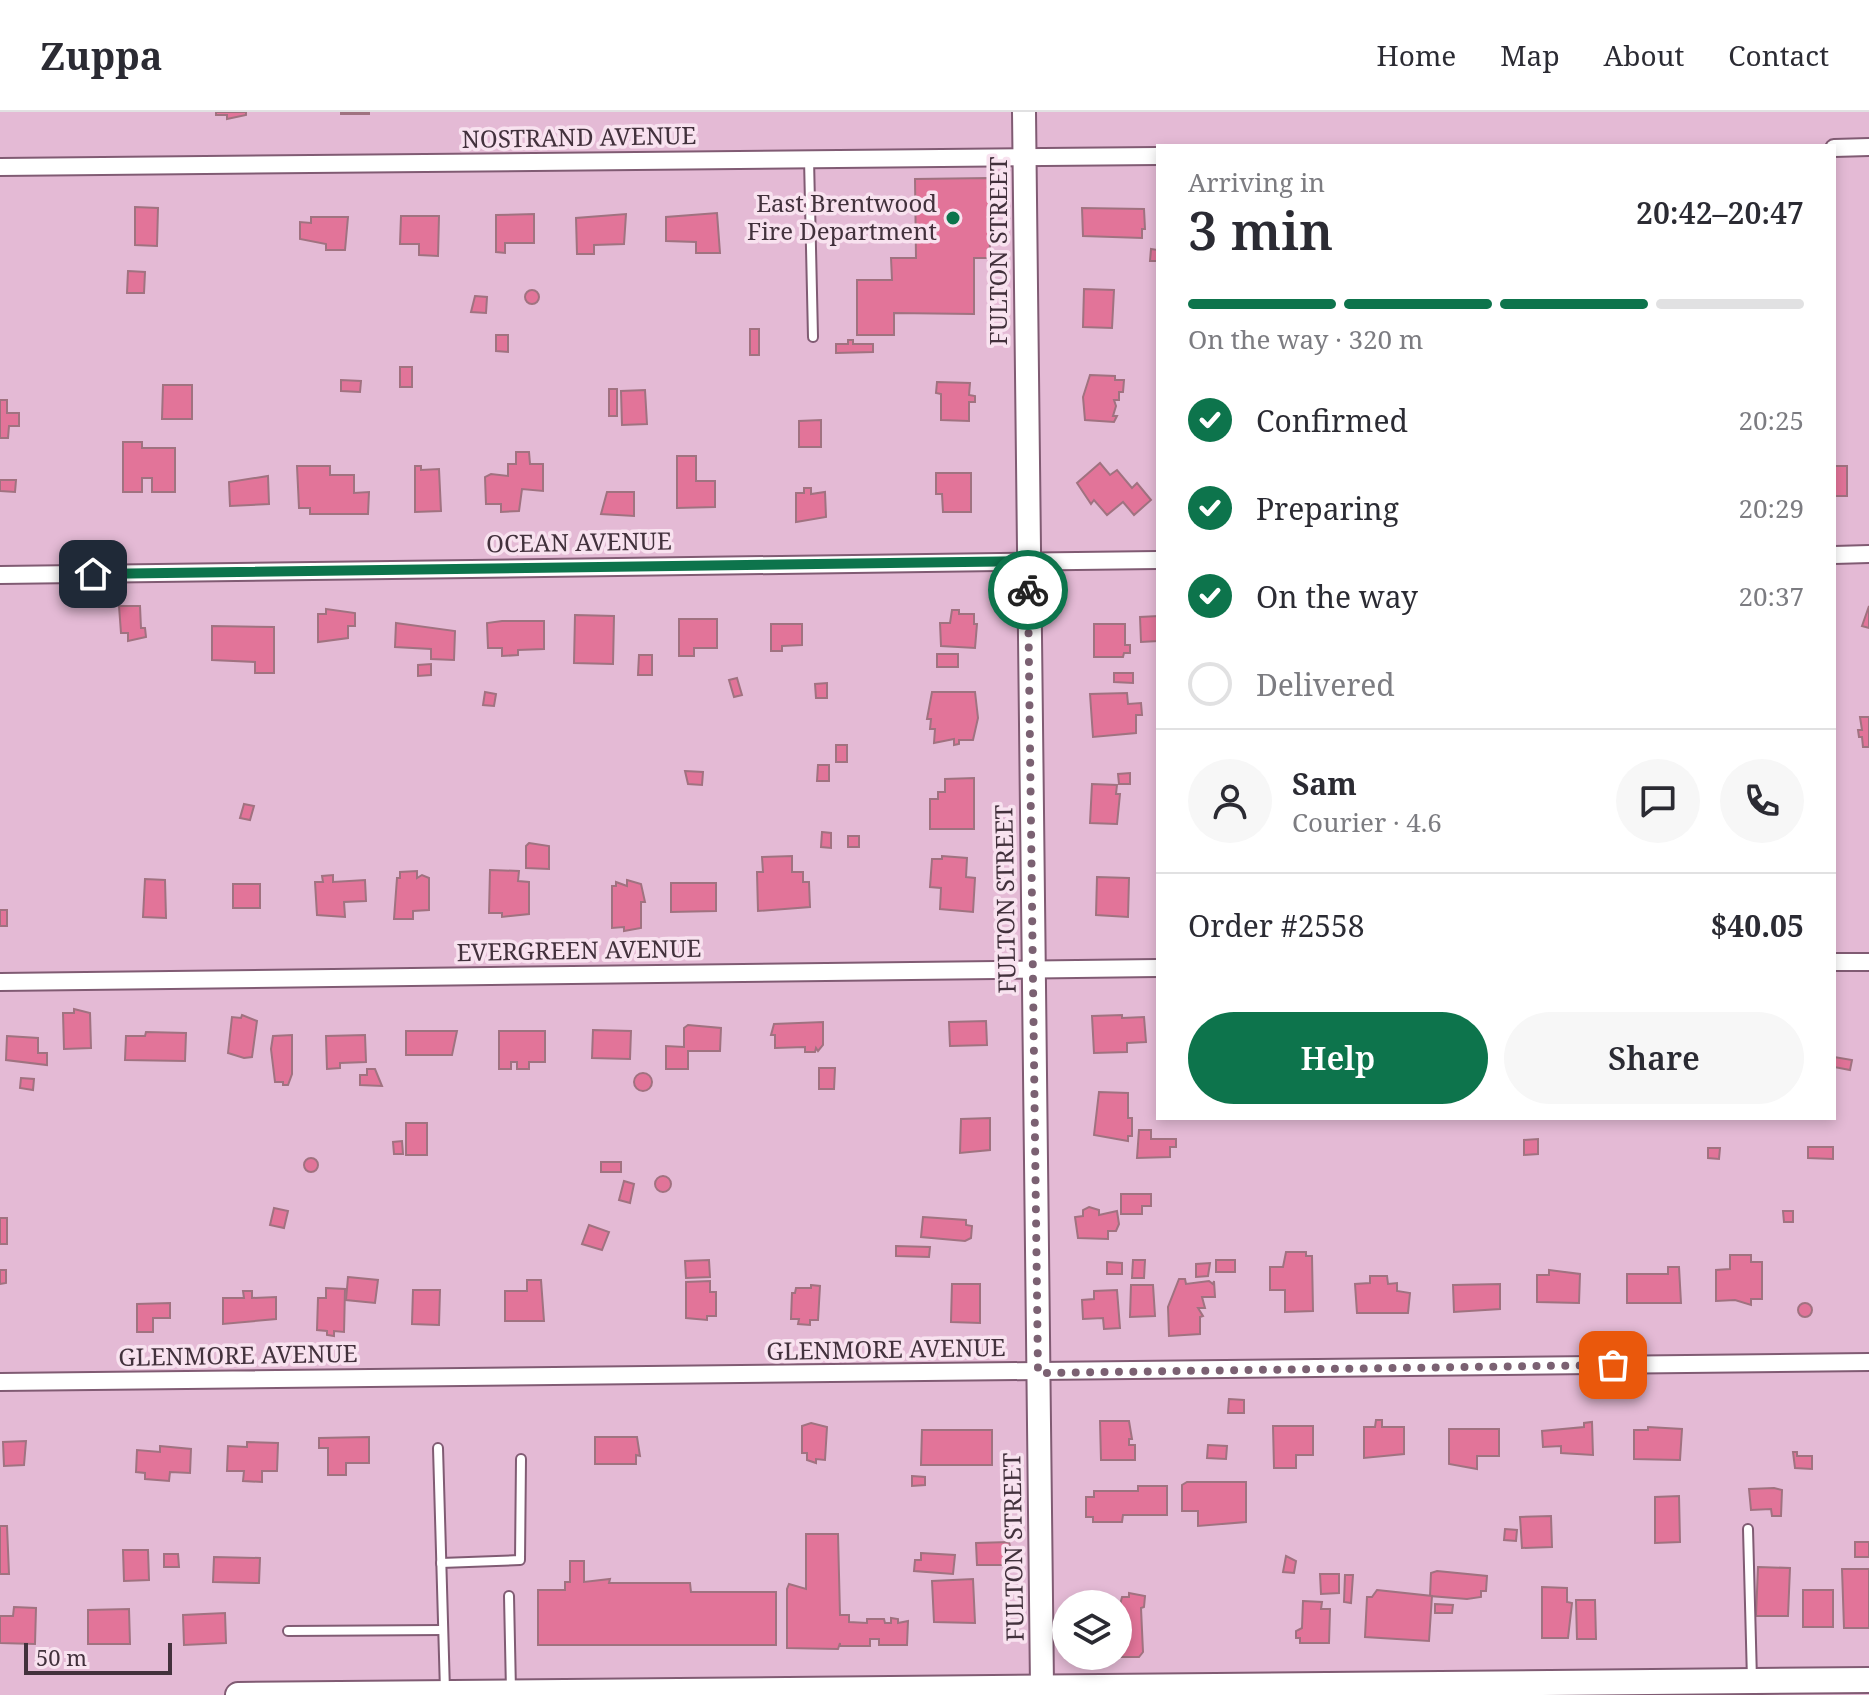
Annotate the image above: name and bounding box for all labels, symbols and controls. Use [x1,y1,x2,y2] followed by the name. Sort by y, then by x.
[40,29,163,81] text: Zuppa
[1377,36,1456,74] text: Home
[1500,36,1560,74] text: Map
[1604,36,1684,74] text: About
[1728,36,1829,74] text: Contact
[461,118,697,155] street label: NOSTRAND AVENUE
[981,156,1014,345] street label: FULTON STREET
[1188,164,1325,200] text: Arriving in
[747,186,937,247] place label: East Brentwood Fire Department
[1636,192,1804,233] text: 20:42–20:47
[1188,194,1333,265] text: 3 min
[944,209,962,227] marker: East Brentwood Fire Department
[1188,321,1423,357] text: On the way · 320 m
[1188,398,1232,442] icon: check
[1256,400,1408,441] text: Confirmed
[1738,402,1804,438] text: 20:25
[1188,486,1232,530] icon: check
[1256,488,1399,529] text: Preparing
[1738,490,1804,526] text: 20:29
[486,523,672,560] street label: OCEAN AVENUE
[59,540,127,608] pin
[988,550,1068,630] courier
[71,552,115,596] icon: home
[1006,568,1050,612] icon: bike
[1188,574,1232,618] icon: check
[1256,576,1418,617] text: On the way
[1738,578,1804,614] text: 20:37
[1256,664,1395,705] text: Delivered
[1188,759,1272,843] button: person
[1616,759,1700,843] button: chat
[1720,759,1804,843] button: phone
[1292,763,1357,804] text: Sam
[986,804,1023,994] street label: FULTON STREET
[1292,804,1442,840] text: Courier · 4.6
[1188,905,1365,946] text: Order #2558
[1710,905,1804,946] text: $40.05
[456,931,702,968] street label: EVERGREEN AVENUE
[1188,1012,1488,1104] button: Help
[1504,1012,1804,1104] button: Share
[766,1330,1006,1367] street label: GLENMORE AVENUE
[1579,1331,1647,1399] pin
[118,1336,358,1373] street label: GLENMORE AVENUE
[1591,1343,1635,1387] icon: bag
[994,1452,1031,1642] street label: FULTON STREET
[1052,1590,1132,1670] map controls
[1052,1590,1132,1670] button: layers
[24,1639,172,1675] scale bar
[36,1642,87,1672] text: 50 m

